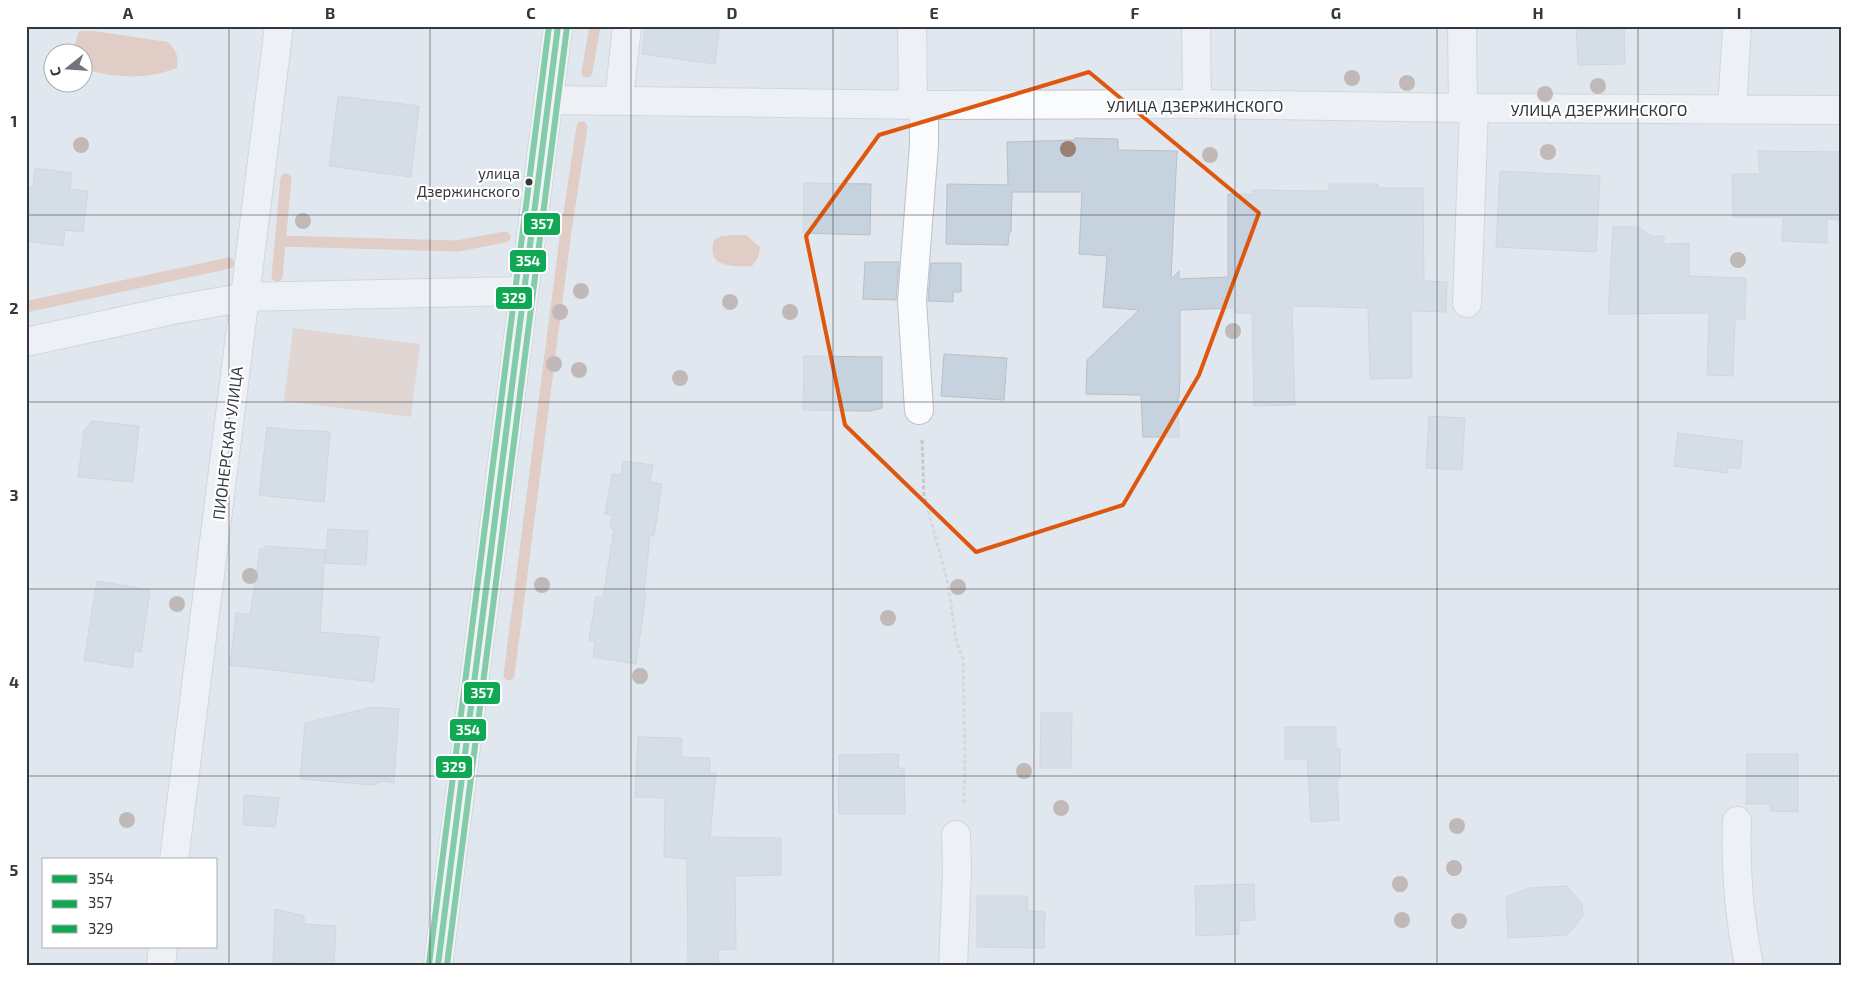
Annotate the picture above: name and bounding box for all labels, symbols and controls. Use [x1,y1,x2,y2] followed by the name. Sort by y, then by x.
[123,3,134,22] text: A
[325,3,335,22] text: B
[526,3,536,22] text: C
[727,3,738,22] text: D
[929,3,939,22] text: E
[1131,3,1140,22] text: F
[1331,3,1341,22] text: G
[1532,3,1544,22] text: H
[1737,3,1741,22] text: I
[42,42,92,92] north arrow
[46,66,64,78] text: С
[1107,96,1283,115] street label: УЛИЦА ДЗЕРЖИНСКОГО
[1511,100,1687,119] street label: УЛИЦА ДЗЕРЖИНСКОГО
[11,111,17,130] text: 1
[417,164,520,200] place label: улица Дзержинского
[524,177,534,187] marker: улица Дзержинского
[523,212,561,236] line badge: 357
[530,215,554,232] text: 357
[509,249,547,273] line badge: 354
[516,252,540,269] text: 354
[495,286,533,310] line badge: 329
[502,289,526,306] text: 329
[9,298,19,317] text: 2
[208,365,246,521] street label: ПИОНЕРСКАЯ УЛИЦА
[9,485,19,504] text: 3
[9,672,19,691] text: 4
[463,681,501,705] line badge: 357
[470,684,494,701] text: 357
[449,718,487,742] line badge: 354
[456,721,480,738] text: 354
[435,755,473,779] line badge: 329
[442,758,466,775] text: 329
[42,858,218,948] legend
[10,860,19,879] text: 5
[88,869,114,887] text: 354
[88,893,112,911] text: 357
[88,919,113,937] text: 329

